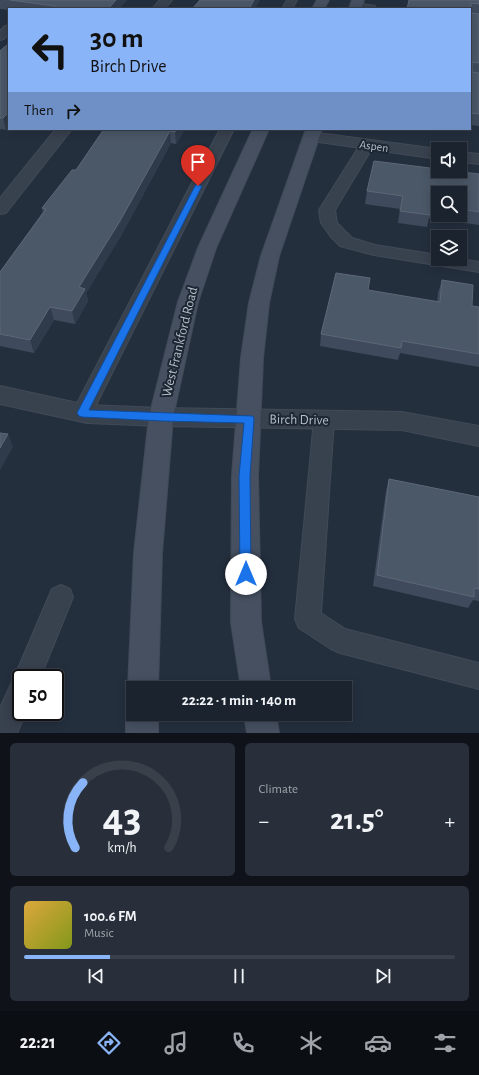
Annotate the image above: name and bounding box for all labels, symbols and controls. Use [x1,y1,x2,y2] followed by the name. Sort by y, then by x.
[24,24,76,76] icon: left
[90,25,143,53] text: 30 m
[90,58,167,76] text: Birch Drive
[62,100,84,122] icon: right
[24,103,54,118] text: Then
[359,138,389,154] street label: Aspen
[431,142,467,266] map controls
[431,142,467,178] button: sound
[181,145,215,186] pin
[187,151,209,173] icon: arrive
[431,186,467,222] button: search
[431,230,467,266] button: layers
[160,286,200,398] street label: West Frankford Road
[269,412,329,428] street label: Birch Drive
[225,553,267,595] position arrow
[12,669,64,721] speed limit sign: 50
[182,693,296,708] text: 22:22 · 1 min · 140 m
[259,783,298,796] text: Climate
[103,797,142,838] text: 43
[330,805,384,835] text: 21.5°
[259,810,269,832] text: −
[444,810,455,832] text: +
[108,840,137,854] text: km/h
[84,909,137,924] text: 100.6 FM
[84,927,114,940] text: Music
[85,965,107,987] icon: previous
[228,965,250,987] icon: pause
[372,965,394,987] icon: next
[95,1029,123,1057] icon: directions
[162,1029,190,1057] icon: music
[229,1029,257,1057] icon: phone
[297,1029,325,1057] icon: climate
[364,1029,392,1057] icon: car
[431,1029,459,1057] icon: filters
[20,1034,56,1052] text: 22:21

